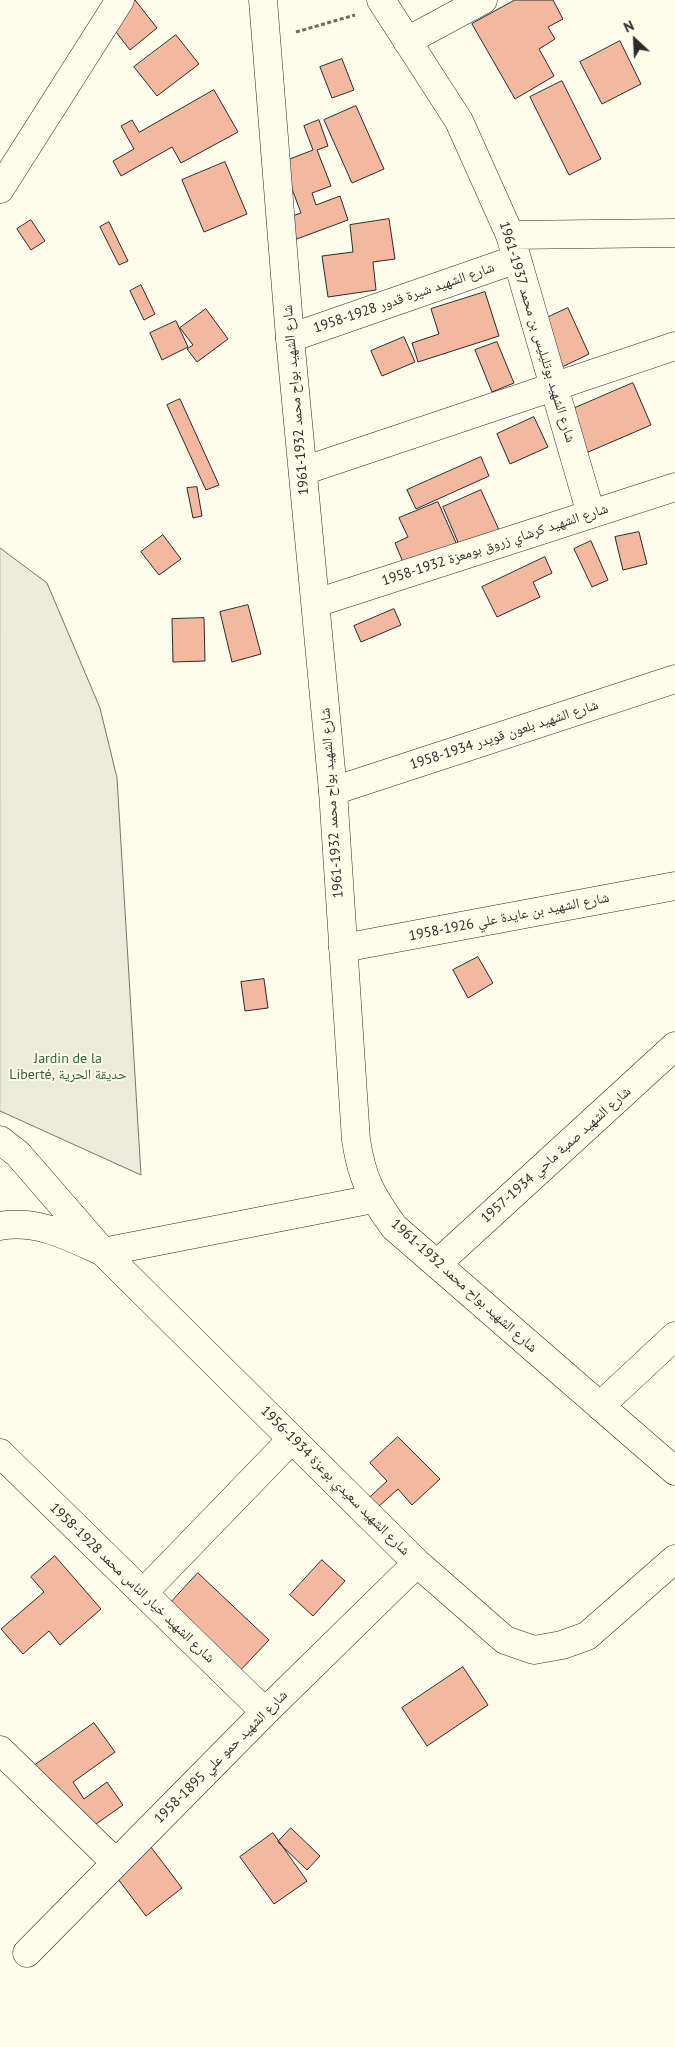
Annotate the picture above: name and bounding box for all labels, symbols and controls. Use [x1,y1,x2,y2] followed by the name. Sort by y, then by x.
[610,15,660,65] north arrow
[621,16,637,37] text: N
[495,219,579,445] street label: شارع الشهيد بوتليليس بن محمد 1937-1961
[311,259,497,337] street label: شارع الشهيد شيرة قدور 1928-1958
[279,304,313,496] street label: شارع الشهيد بواح محمد 1932-1961
[380,500,610,590] street label: شارع الشهيد كرشاي زروق بومعزة 1932-1958
[408,697,600,773] street label: شارع الشهيد بلعون قويدر 1934-1958
[317,707,347,899] street label: شارع الشهيد بواح محمد 1932-1961
[407,889,611,945] street label: شارع الشهيد بن عايدة علي 1926-1958
[9,1051,127,1084] park label: Jardin de la Liberté, حديقة الحرية
[478,1083,634,1227] street label: شارع الشهيد صمبة ماحي 1934-1957
[387,1216,541,1356] street label: شارع الشهيد بواح محمد 1932-1961
[257,1403,413,1559] street label: شارع الشهيد سعيدي بوعزة 1934-1956
[46,1499,218,1667] street label: شارع الشهيد خيار الناس محمد 1928-1958
[151,1687,291,1827] street label: شارع الشهيد حمو علي 1895-1958

